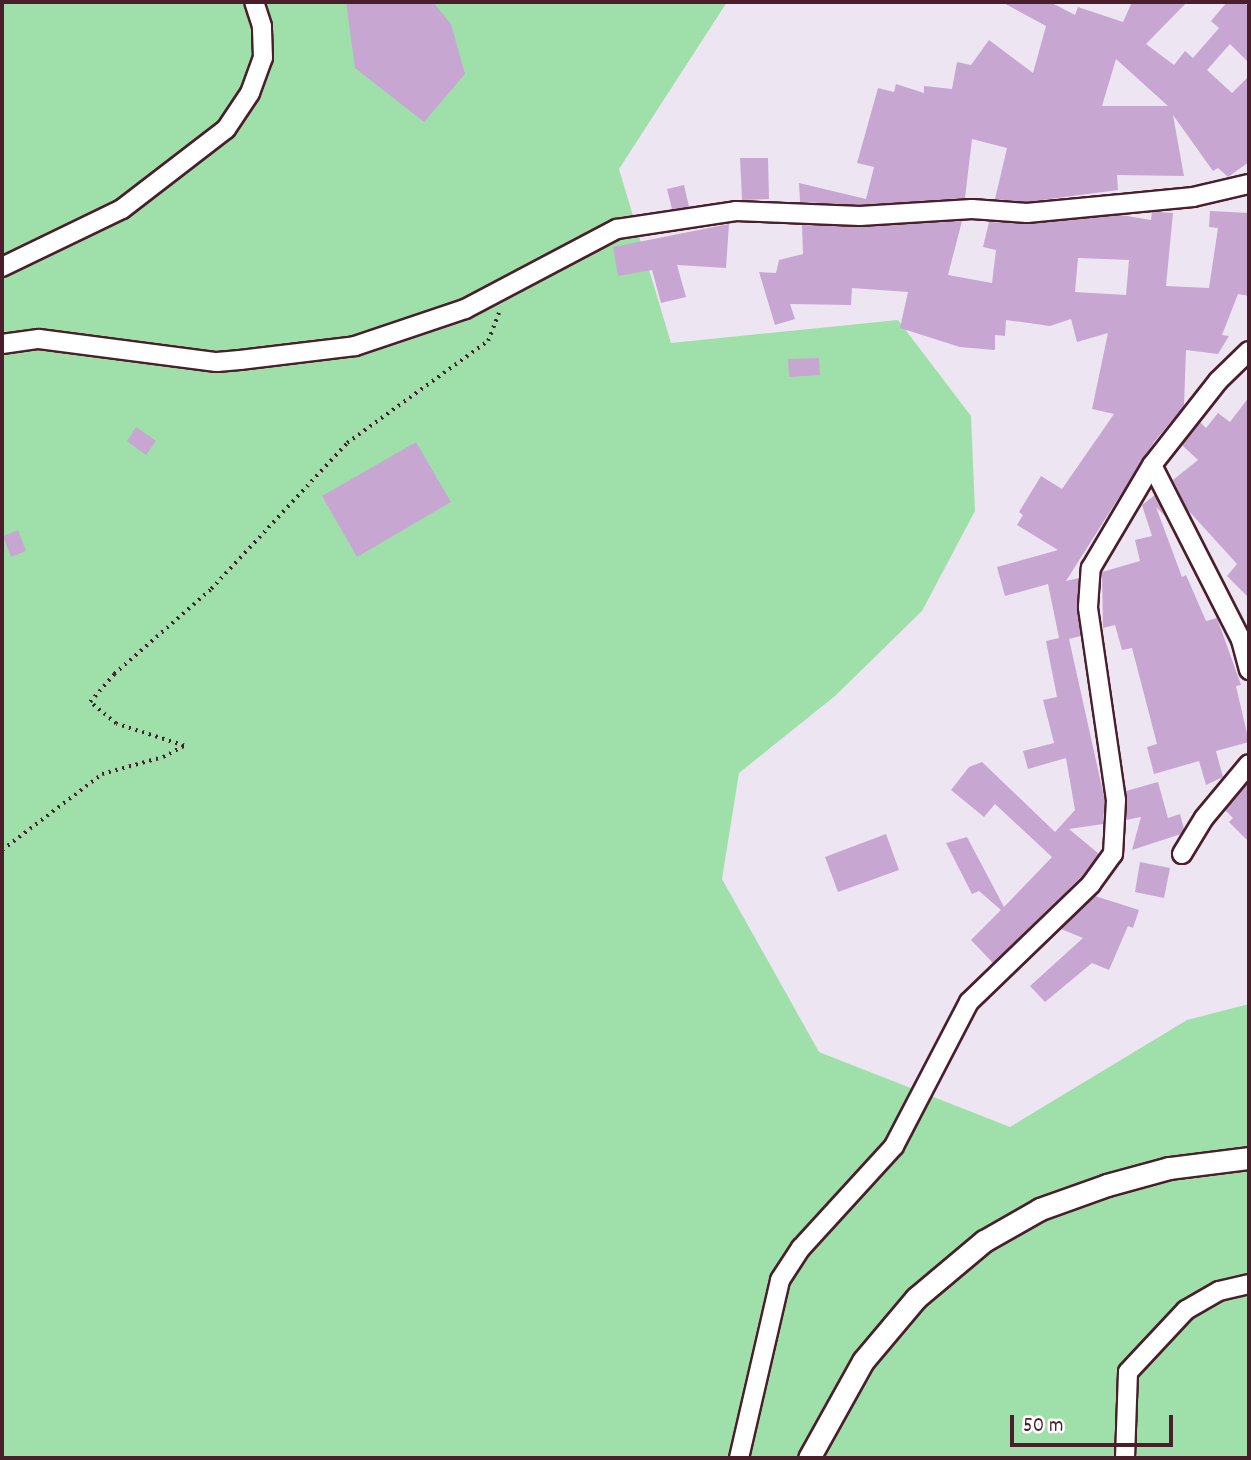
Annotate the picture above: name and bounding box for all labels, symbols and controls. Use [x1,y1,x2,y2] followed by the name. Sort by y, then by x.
[1013,1400,1176,1444] scale bar
[1023,1412,1063,1442] text: 50 m

